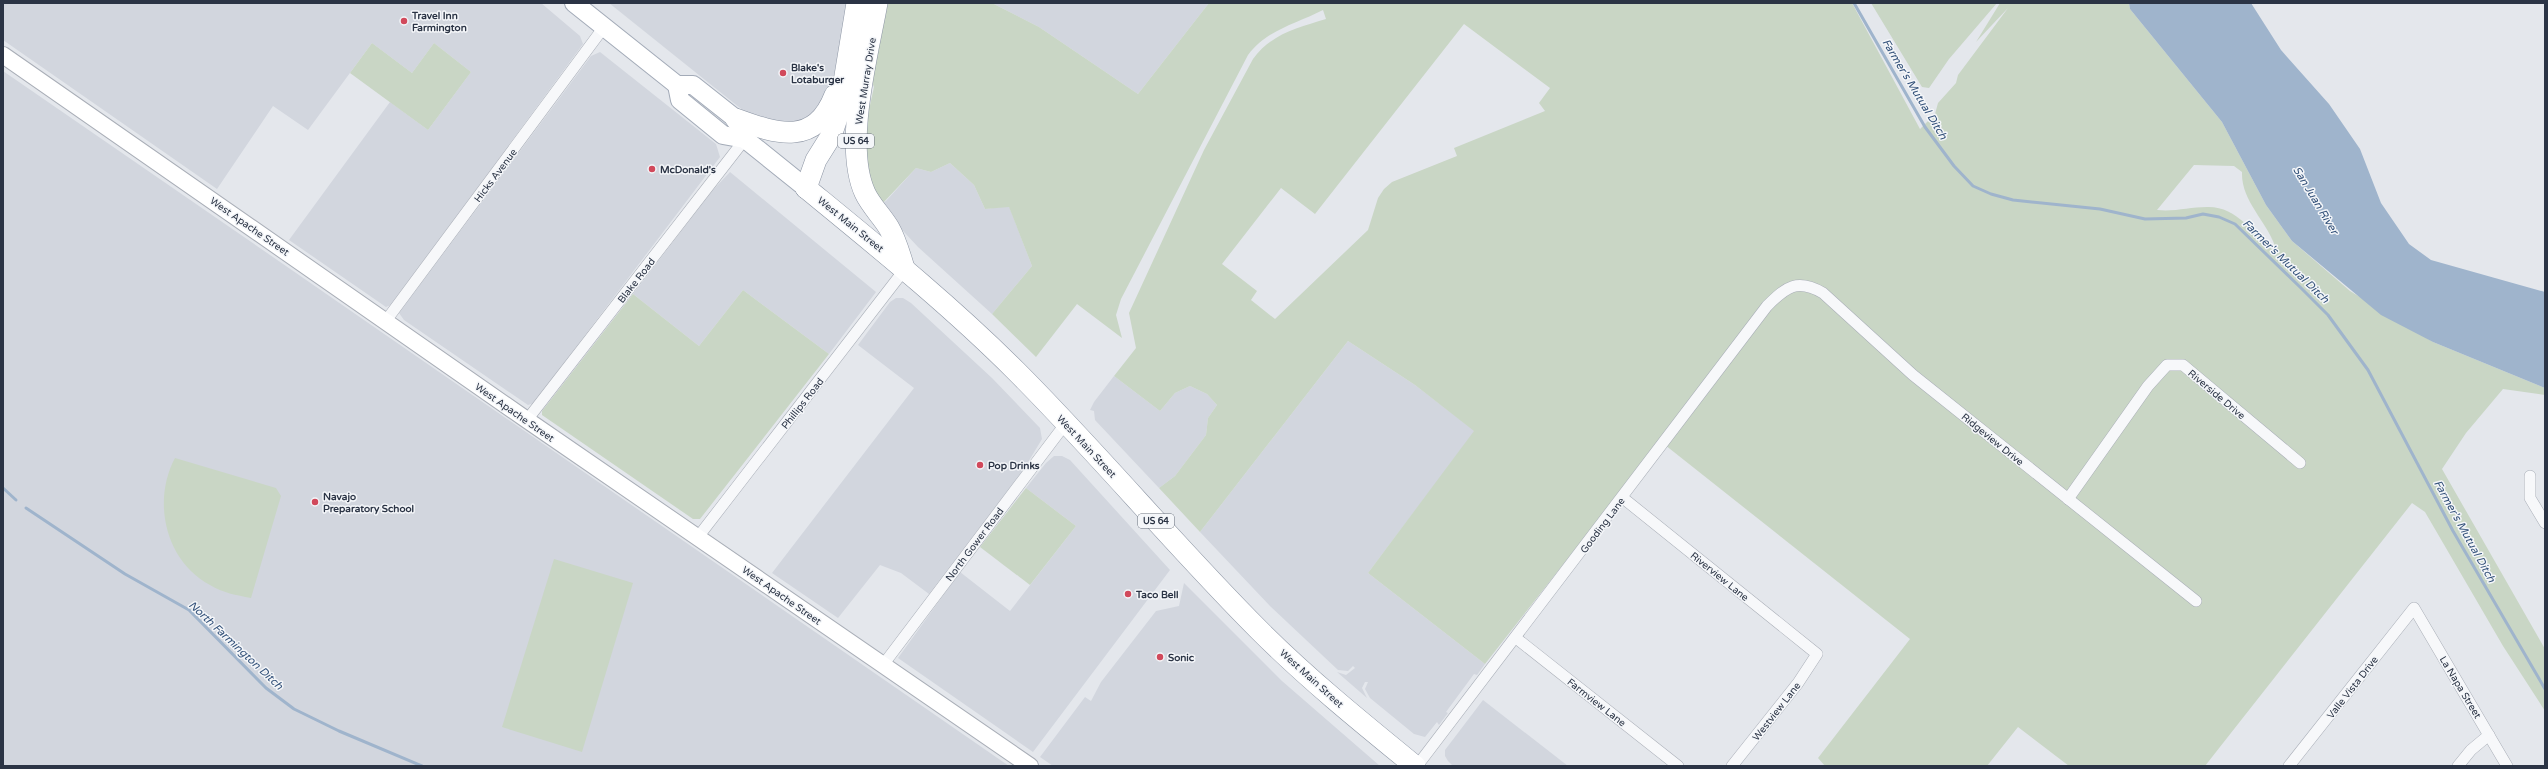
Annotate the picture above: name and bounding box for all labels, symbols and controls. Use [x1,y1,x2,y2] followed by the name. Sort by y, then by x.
[411,10,467,34] place label: Travel Inn Farmington
[399,16,409,26] marker: Travel Inn Farmington
[853,36,879,126] street label: West Murray Drive
[1879,37,1950,142] water label: Farmer's Mutual Ditch
[791,62,844,86] place label: Blake's Lotaburger
[778,68,788,78] marker: Blake's Lotaburger
[838,134,874,148] road number: US 64
[472,146,520,205] street label: Hicks Avenue
[647,164,657,174] marker: McDonald's
[660,164,716,176] place label: McDonald's
[2290,164,2342,238] water label: San Juan River
[815,194,886,255] street label: West Main Street
[207,195,292,259] street label: West Apache Street
[2240,217,2332,306] water label: Farmer's Mutual Ditch
[616,256,658,305] street label: Blake Road
[2185,367,2248,422] street label: Riverside Drive
[779,376,826,432] street label: Phillips Road
[472,381,557,445] street label: West Apache Street
[1959,411,2026,469] street label: Ridgeview Drive
[1054,413,1119,481] street label: West Main Street
[975,460,985,470] marker: Pop Drinks
[988,460,1040,472] place label: Pop Drinks
[2431,478,2498,585] water label: Farmer's Mutual Ditch
[323,491,414,515] place label: Navajo Preparatory School
[1578,495,1628,556] street label: Gooding Lane
[310,497,320,507] marker: Navajo Preparatory School
[943,505,1006,584] street label: North Gower Road
[1138,514,1174,528] road number: US 64
[1688,550,1751,604] street label: Riverview Lane
[739,564,824,628] street label: West Apache Street
[1123,589,1133,599] marker: Taco Bell
[1135,589,1178,601] place label: Taco Bell
[186,598,286,693] water label: North Farmington Ditch
[1277,647,1346,711] street label: West Main Street
[1155,652,1165,662] marker: Sonic
[1168,652,1195,664] place label: Sonic
[2325,654,2381,721] street label: Valle Vista Drive
[2437,654,2484,721] street label: La Napa Street
[1565,676,1628,730] street label: Farmview Lane
[1750,680,1804,743] street label: Westview Lane

